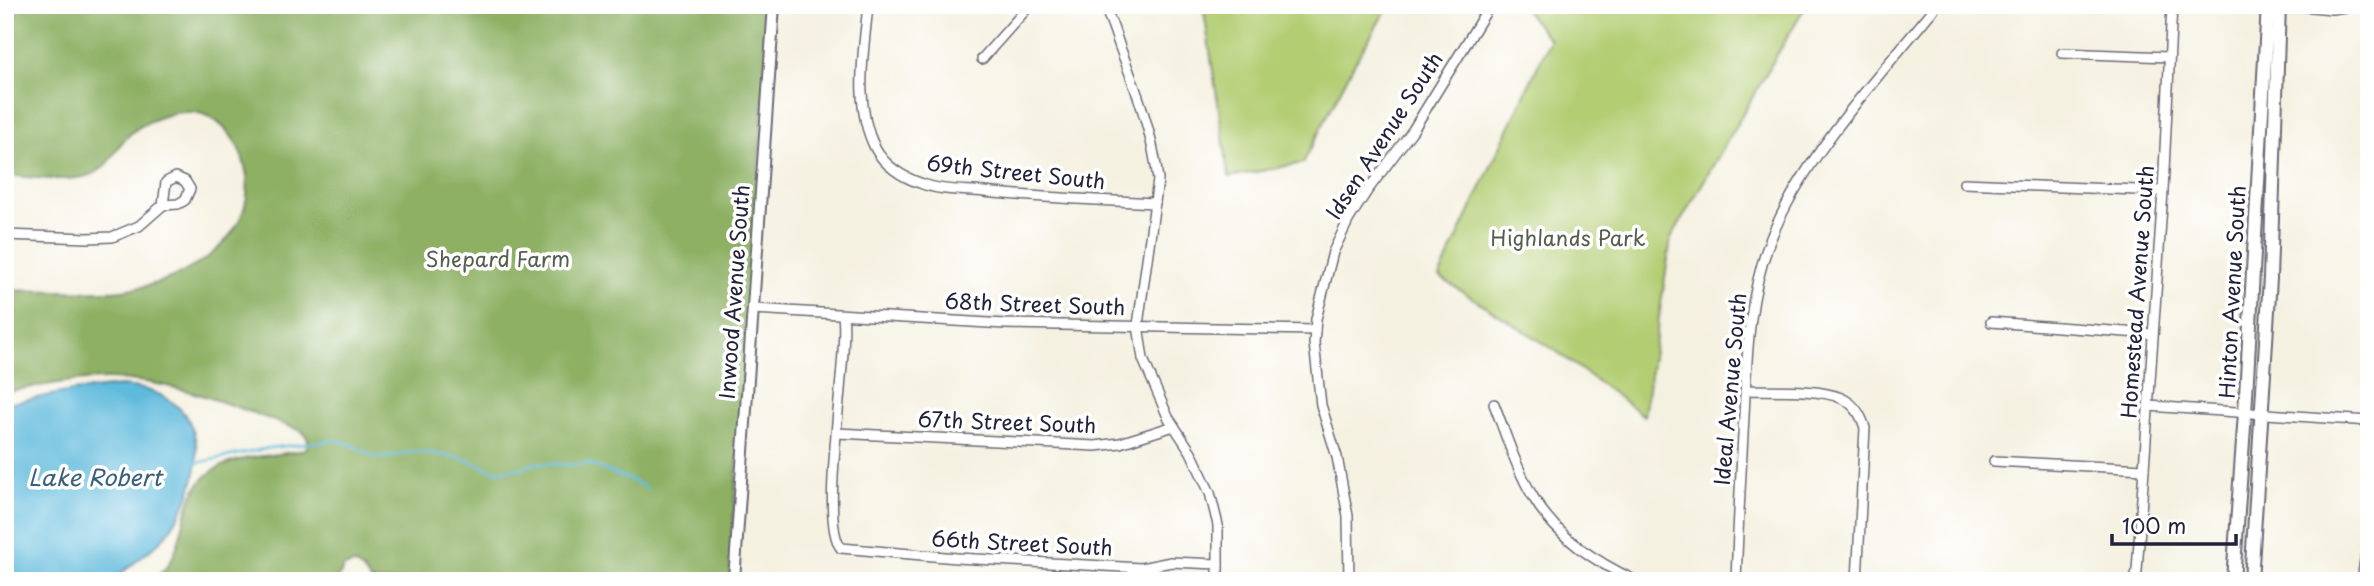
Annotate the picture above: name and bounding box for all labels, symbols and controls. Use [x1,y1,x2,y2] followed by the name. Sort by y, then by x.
[1317,45,1450,225] street label: Idsen Avenue South
[925,146,1107,196] street label: 69th Street South
[2111,164,2161,420] street label: Homestead Avenue South
[710,184,756,400] street label: Inwood Avenue South
[2209,184,2253,399] street label: Hinton Avenue South
[1490,221,1646,253] park label: Highlands Park
[426,242,570,274] park label: Shepard Farm
[944,284,1126,322] street label: 68th Street South
[1705,291,1753,486] street label: Ideal Avenue South
[917,402,1097,440] street label: 67th Street South
[28,459,164,494] water label: Lake Robert
[2112,502,2236,546] scale bar
[2122,509,2186,541] text: 100 m
[931,521,1113,563] street label: 66th Street South

